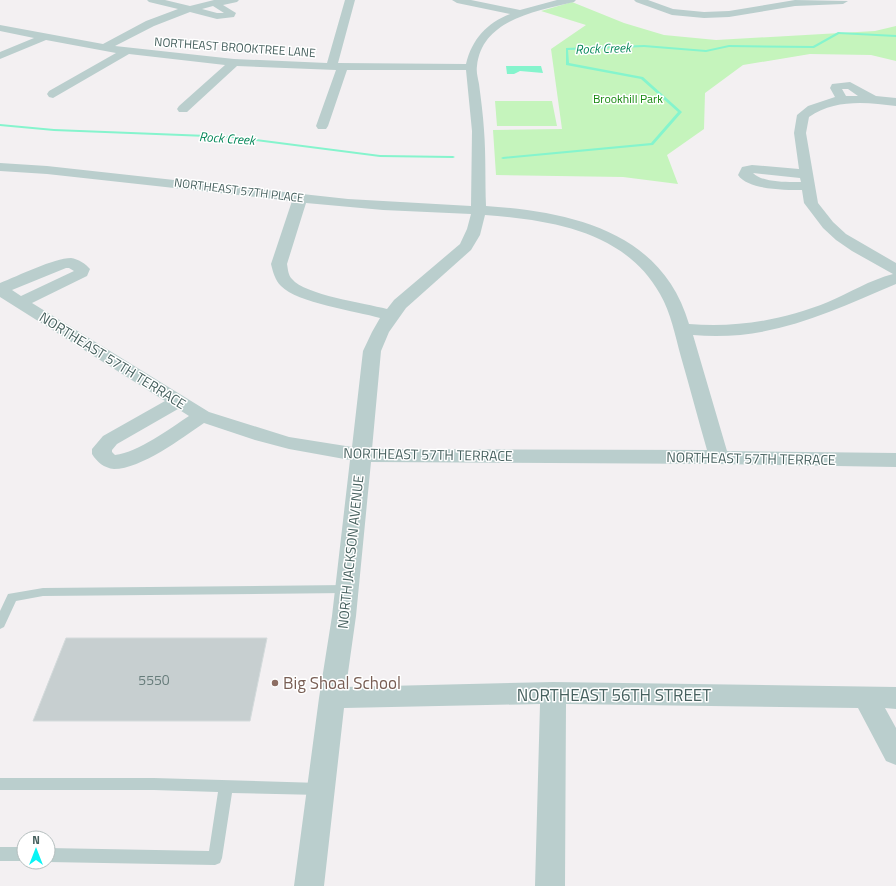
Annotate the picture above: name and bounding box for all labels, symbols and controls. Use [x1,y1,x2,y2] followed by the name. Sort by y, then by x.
[154,32,317,62] street label: NORTHEAST BROOKTREE LANE
[575,37,633,59] water label: Rock Creek
[593,89,663,108] park label: Brookhill Park
[198,126,258,150] water label: Rock Creek
[173,173,305,207] street label: NORTHEAST 57TH PLACE
[36,306,191,414] street label: NORTHEAST 57TH TERRACE
[343,442,513,466] street label: NORTHEAST 57TH TERRACE
[666,446,836,470] street label: NORTHEAST 57TH TERRACE
[331,474,369,630] street label: NORTH JACKSON AVENUE
[138,669,170,690] house number: 5550
[283,670,401,696] place label: Big Shoal School
[270,678,280,688] marker: Big Shoal School
[517,682,711,708] street label: NORTHEAST 56TH STREET
[16,830,56,870] north arrow
[32,832,40,848] text: N

